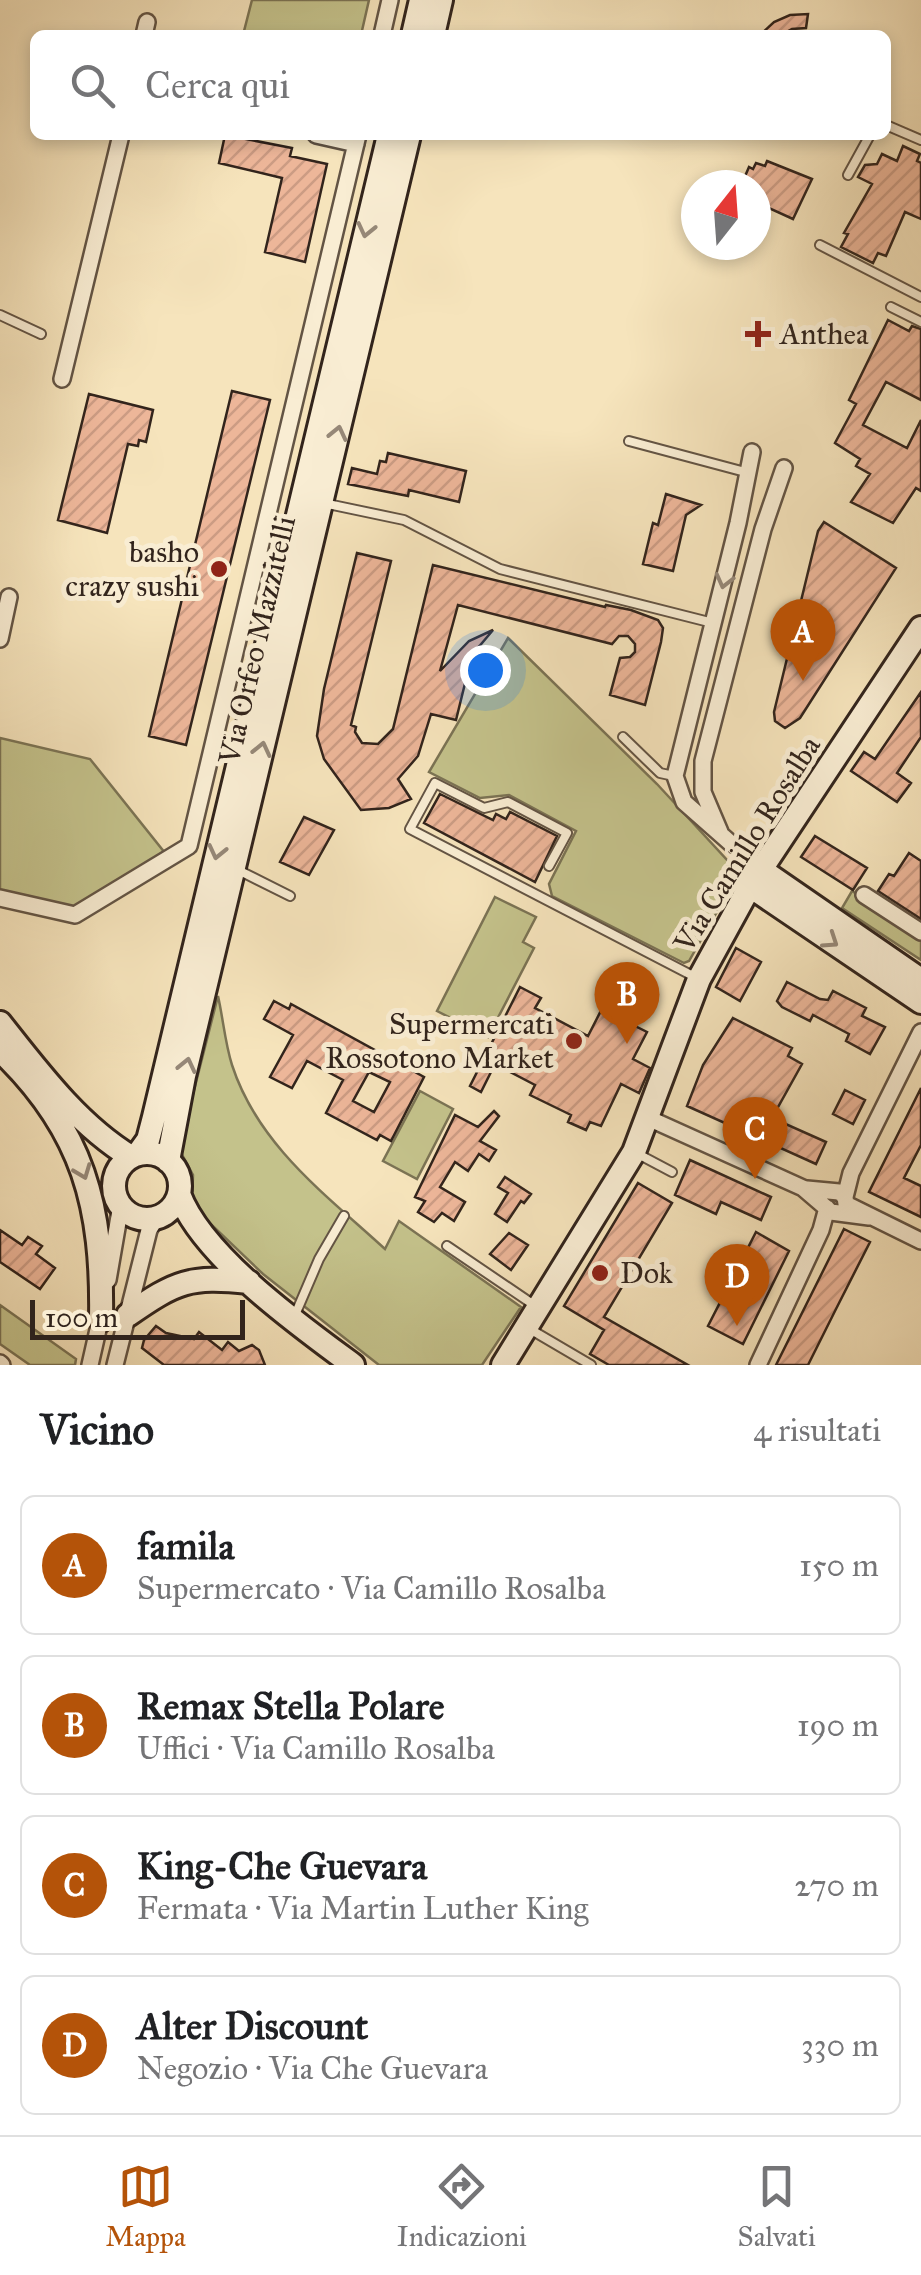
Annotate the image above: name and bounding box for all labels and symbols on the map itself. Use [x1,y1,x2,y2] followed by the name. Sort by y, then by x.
[681,170,771,260] north arrow
[357,221,378,238] one-way arrow
[778,316,869,352] place label: Anthea
[745,321,771,347] marker: Anthea
[326,425,347,442] one-way arrow
[211,512,303,769] street label: Via Orfeo Mazzitelli
[65,534,199,604] place label: basho crazy sushi
[208,558,230,580] marker: basho crazy sushi
[714,572,735,589] one-way arrow
[770,598,836,681] pin: A
[460,645,511,696] your location
[666,729,828,959] street label: Via Camillo Rosalba
[250,741,271,758] one-way arrow
[208,843,229,860] one-way arrow
[819,929,838,947] one-way arrow
[594,962,660,1044] pin: B
[325,1006,554,1076] place label: Supermercati Rossotono Market
[563,1030,585,1052] marker: Supermercati Rossotono Market
[175,1057,196,1074] one-way arrow
[722,1096,788,1179] pin: C
[71,1162,91,1180] one-way arrow
[704,1244,770,1326] pin: D
[620,1255,673,1291] place label: Dok
[589,1262,611,1284] marker: Dok
[30,1295,245,1340] scale bar

